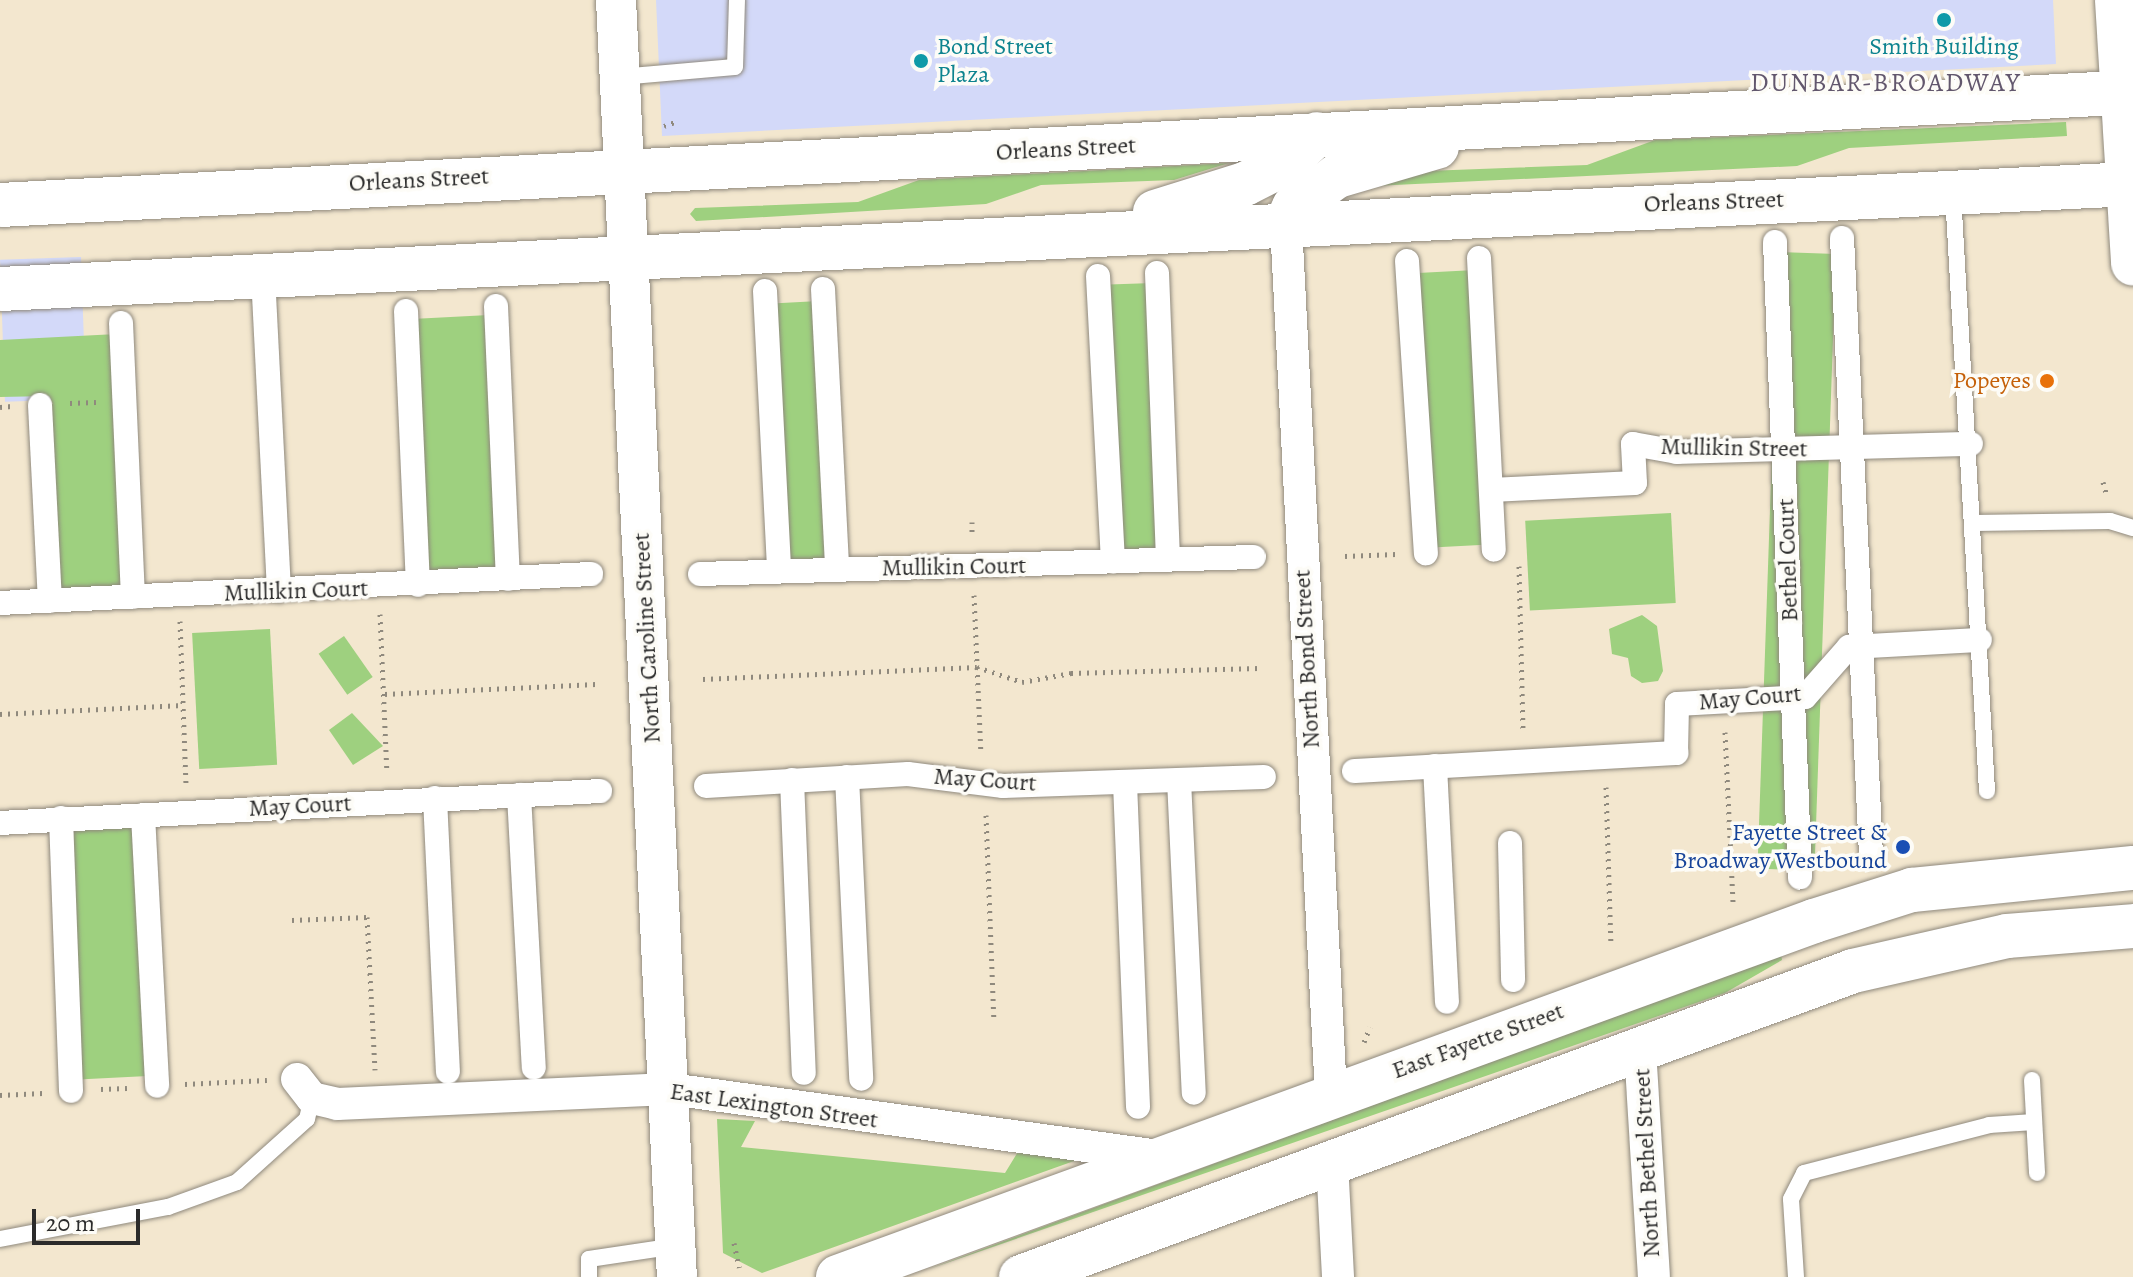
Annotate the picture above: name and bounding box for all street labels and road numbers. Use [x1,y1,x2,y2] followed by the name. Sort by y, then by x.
[995,131,1137,167] street label: Orleans Street
[348,162,490,198] street label: Orleans Street
[1643,185,1785,219] street label: Orleans Street
[1660,432,1808,464] street label: Mullikin Street
[1771,498,1805,622] street label: Bethel Court
[627,532,667,744] street label: North Caroline Street
[882,551,1026,583] street label: Mullikin Court
[1288,569,1326,749] street label: North Bond Street
[223,574,369,608] street label: Mullikin Court
[1698,679,1802,717] street label: May Court
[933,762,1037,798] street label: May Court
[248,789,352,823] street label: May Court
[1388,997,1568,1085] street label: East Fayette Street
[1628,1068,1666,1258] street label: North Bethel Street
[668,1077,880,1135] street label: East Lexington Street

